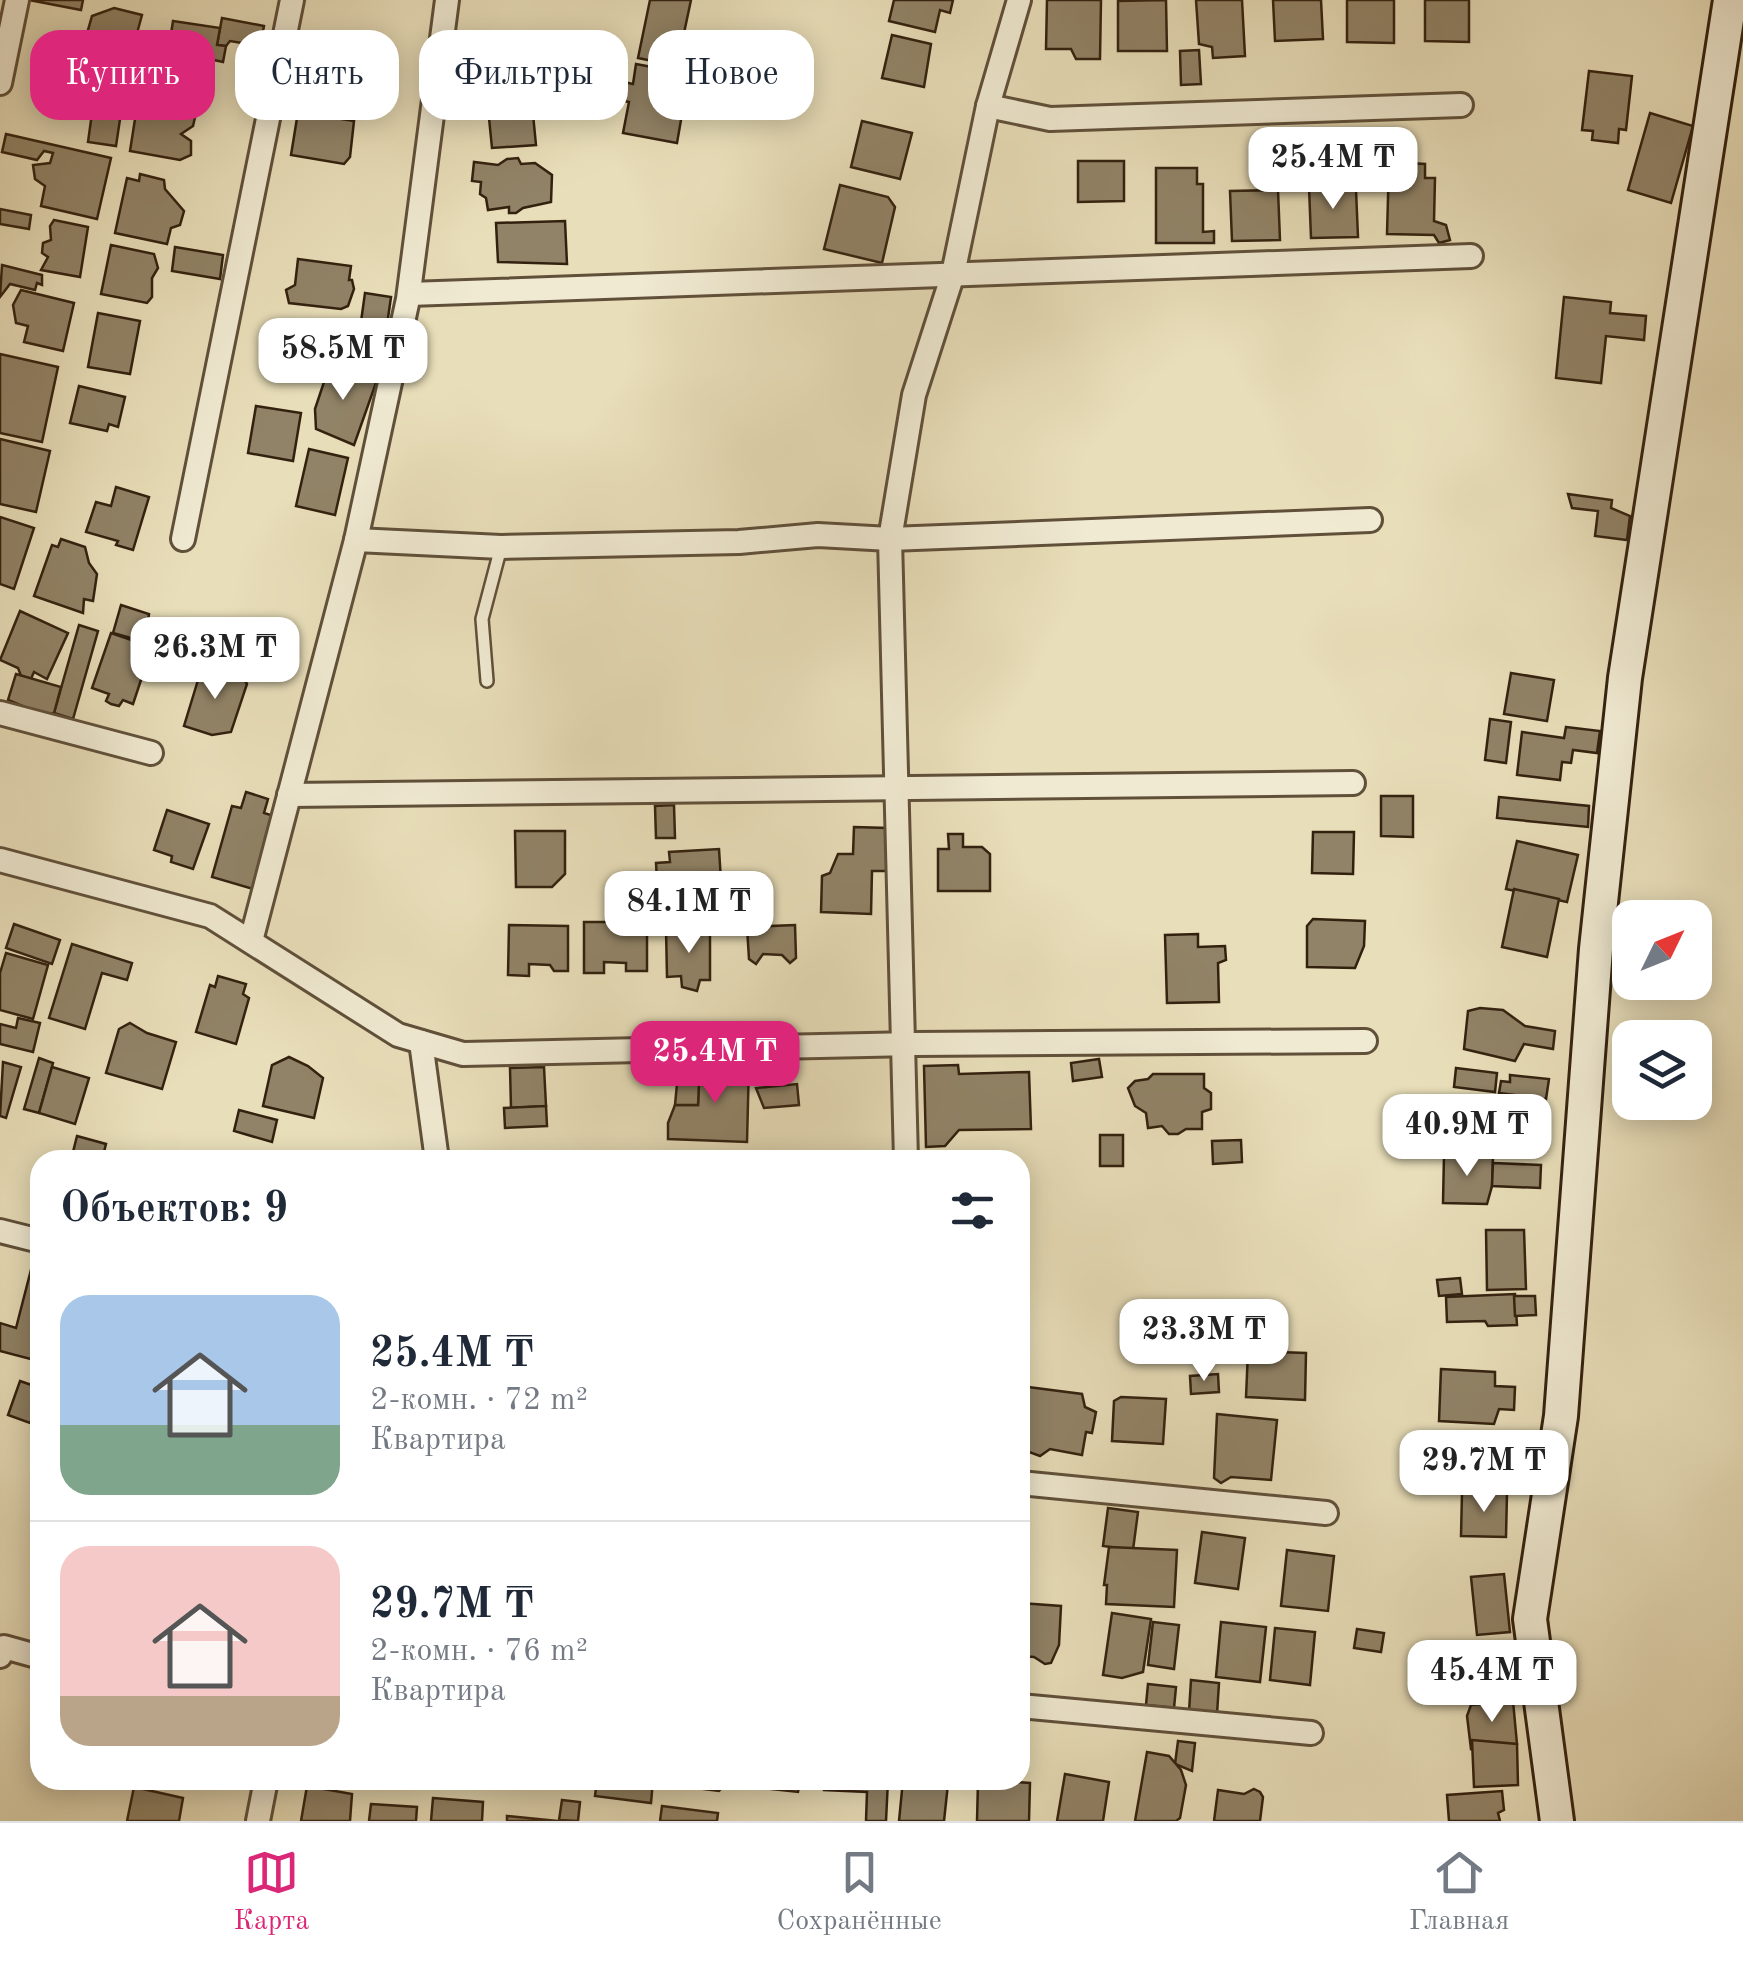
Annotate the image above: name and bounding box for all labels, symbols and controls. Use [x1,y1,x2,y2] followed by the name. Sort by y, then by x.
[30,30,215,120] chip: Купить
[235,30,399,120] chip: Снять
[419,30,628,120] chip: Фильтры
[648,30,814,120] chip: Новое
[1241,127,1425,212] pin: 25.4M ₸
[1271,143,1396,175] text: 25.4M ₸
[251,318,435,403] pin: 58.5M ₸
[281,334,406,366] text: 58.5M ₸
[123,617,307,702] pin: 26.3M ₸
[153,633,278,665] text: 26.3M ₸
[597,871,781,956] pin: 84.1M ₸
[627,887,752,919] text: 84.1M ₸
[1612,900,1712,1000] north arrow
[1612,900,1712,1120] map controls
[1612,1020,1712,1120] button: layers
[623,1021,807,1106] pin: 25.4M ₸
[653,1037,778,1069] text: 25.4M ₸
[1375,1094,1559,1179] pin: 40.9M ₸
[1405,1110,1530,1142] text: 40.9M ₸
[945,1183,1000,1238] icon: filters
[60,1189,288,1231] text: Объектов: 9
[1112,1299,1296,1384] pin: 23.3M ₸
[1142,1315,1267,1347] text: 23.3M ₸
[370,1334,534,1376] text: 25.4M ₸
[140,1335,260,1455] icon: home
[370,1385,588,1417] text: 2-комн. · 72 m²
[370,1425,506,1457] text: Квартира
[1392,1430,1576,1515] pin: 29.7M ₸
[1422,1446,1547,1478] text: 29.7M ₸
[370,1585,534,1627] text: 29.7M ₸
[140,1586,260,1706] icon: home
[370,1636,588,1668] text: 2-комн. · 76 m²
[1400,1640,1584,1725] pin: 45.4M ₸
[1430,1656,1555,1688] text: 45.4M ₸
[370,1676,506,1708] text: Квартира
[234,1845,309,1940] tab: Карта
[776,1845,942,1940] tab: Сохранённые
[1409,1845,1509,1940] tab: Главная

